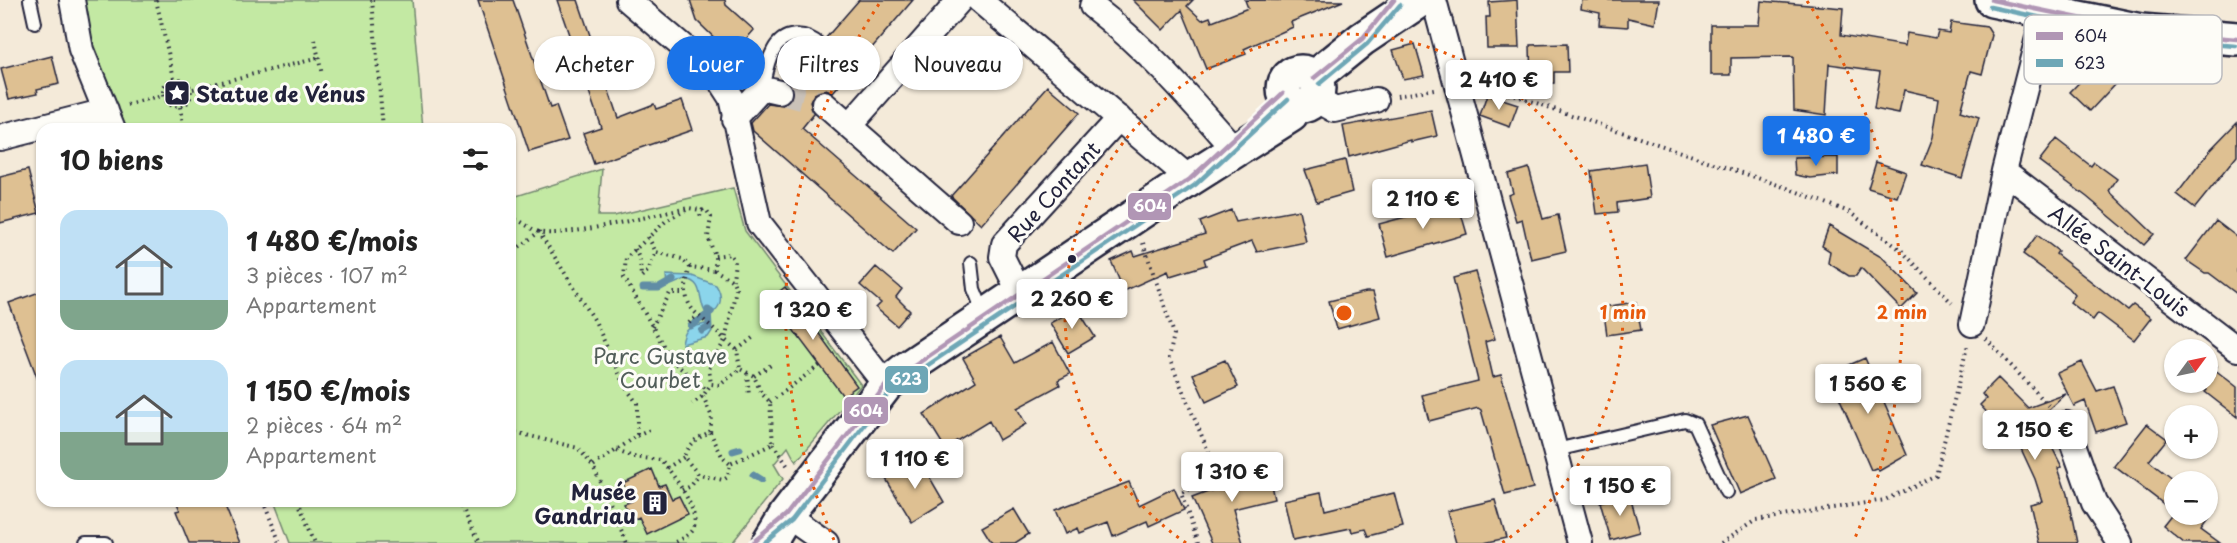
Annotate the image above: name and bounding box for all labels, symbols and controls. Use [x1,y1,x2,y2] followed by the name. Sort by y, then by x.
[2024,15,2222,84] legend
[2074,23,2108,47] text: 604
[534,36,655,90] chip: Acheter
[667,36,765,90] chip: Louer
[777,36,880,90] chip: Filtres
[892,36,1023,90] chip: Nouveau
[2074,50,2105,74] text: 623
[1444,60,1554,111] pin: 2 410 €
[1460,64,1538,94] text: 2 410 €
[196,77,365,109] place label: Statue de Vénus
[162,78,192,108] place icon: Statue de Vénus
[1761,116,1871,167] pin: 1 480 €
[1777,120,1855,150] text: 1 480 €
[999,133,1107,249] street label: Rue Contant
[60,140,163,179] text: 10 biens
[459,143,492,176] icon: filters
[1368,179,1478,230] pin: 2 110 €
[1386,183,1460,213] text: 2 110 €
[1127,192,1172,221] line badge: 604
[1133,193,1167,217] text: 604
[2043,196,2197,324] street label: Allée Saint-Louis
[246,221,418,260] text: 1 480 €/mois
[108,234,180,306] icon: home
[1066,253,1078,265] unlabelled marker
[246,260,408,290] text: 3 pièces · 107 m²
[1017,279,1127,330] pin: 2 260 €
[1030,283,1114,313] text: 2 260 €
[246,290,376,320] text: Appartement
[758,290,868,341] pin: 1 320 €
[774,294,852,324] text: 1 320 €
[1600,298,1646,325] text: 1 min
[1877,298,1927,325] text: 2 min
[1334,303,1354,323] centre of rings
[593,339,727,395] park label: Parc Gustave Courbet
[2164,339,2218,393] north arrow
[2164,339,2218,525] map controls
[1813,364,1923,415] pin: 1 560 €
[884,365,929,394] line badge: 623
[890,366,922,390] text: 623
[1829,368,1907,398] text: 1 560 €
[246,371,410,410] text: 1 150 €/mois
[108,384,180,456] icon: home
[843,396,889,425] line badge: 604
[849,398,883,422] text: 604
[2164,405,2218,459] button: +
[246,410,402,440] text: 2 pièces · 64 m²
[1980,410,2090,461] pin: 2 150 €
[1997,414,2073,444] text: 2 150 €
[860,439,970,490] pin: 1 110 €
[246,440,376,470] text: Appartement
[880,443,950,473] text: 1 110 €
[1177,452,1287,503] pin: 1 310 €
[1195,456,1269,486] text: 1 310 €
[1565,466,1675,517] pin: 1 150 €
[1584,470,1656,500] text: 1 150 €
[2164,471,2218,525] button: −
[534,475,636,531] place label: Musée Gandriau
[640,488,670,518] building icon: Musée Gandriau

